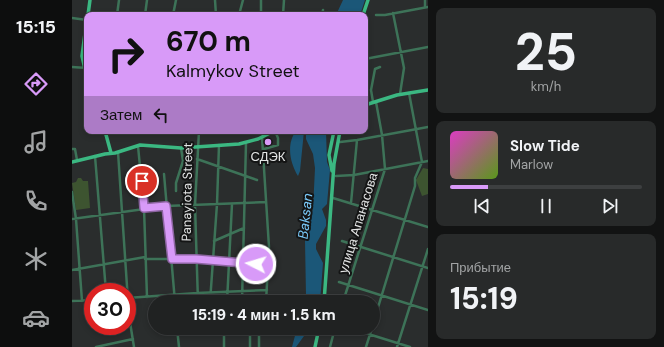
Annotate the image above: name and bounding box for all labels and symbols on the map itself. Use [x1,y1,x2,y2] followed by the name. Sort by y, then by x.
[263,137,273,147] marker: СДЭК
[178,142,196,242] street label: Panayiota Street
[251,148,286,165] place label: СДЭК
[125,164,159,198] pin
[335,170,382,275] street label: улица Апанасова
[294,192,316,240] water label: Baksan
[235,243,277,285] position arrow
[84,283,136,335] speed limit sign: 30

